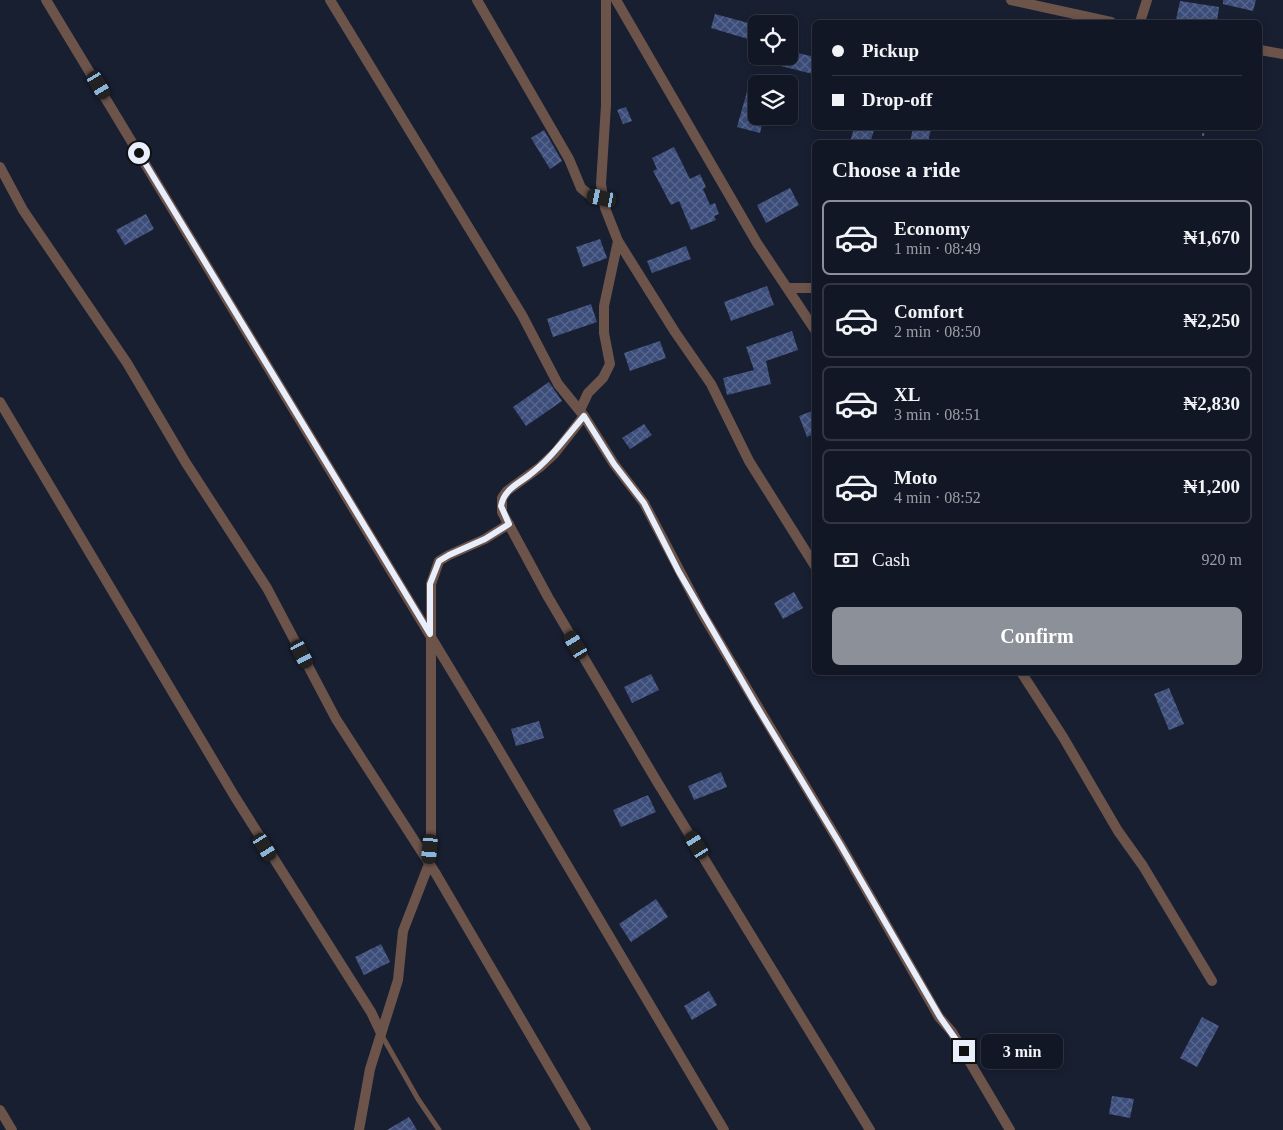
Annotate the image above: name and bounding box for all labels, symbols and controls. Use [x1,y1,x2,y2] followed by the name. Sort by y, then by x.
[748,15,798,125] map controls
[748,15,798,65] button: locate
[862,40,919,61] text: Pickup
[84,68,113,102] car
[748,75,798,125] button: layers
[862,89,932,110] text: Drop-off
[128,142,150,164] route start
[832,157,960,182] text: Choose a ride
[585,188,618,208] car
[834,215,879,260] icon: car
[894,218,970,239] text: Economy
[1184,227,1240,248] text: ₦1,670
[894,240,981,257] text: 1 min · 08:49
[834,298,879,343] icon: car
[894,301,964,322] text: Comfort
[1184,310,1240,331] text: ₦2,250
[894,323,981,340] text: 2 min · 08:50
[834,381,879,426] icon: car
[894,384,920,405] text: XL
[1184,393,1240,414] text: ₦2,830
[894,406,981,423] text: 3 min · 08:51
[834,464,879,509] icon: car
[894,467,937,488] text: Moto
[1184,476,1240,497] text: ₦1,200
[894,489,981,506] text: 4 min · 08:52
[832,546,860,574] icon: cash
[872,549,910,570] text: Cash
[1202,551,1242,568] text: 920 m
[832,607,1242,665] button: Confirm
[561,628,590,662] car
[288,637,315,671] car
[682,828,711,862] car
[250,830,279,864] car
[421,833,438,865] car
[982,1034,1064,1068] callout: 3 min
[953,1040,975,1062] route end
[1003,1043,1041,1060] text: 3 min

